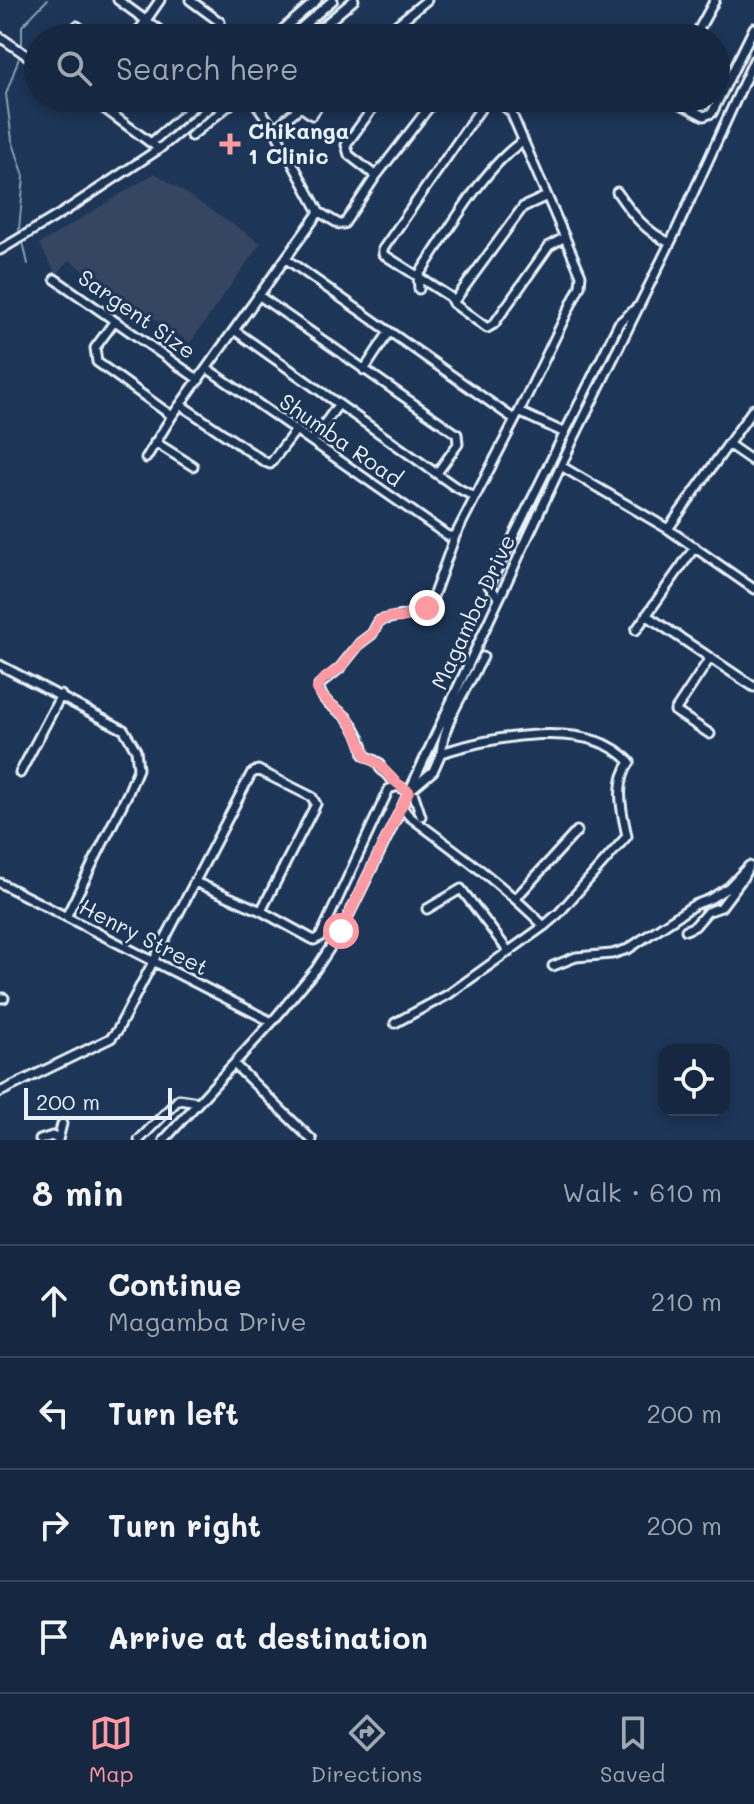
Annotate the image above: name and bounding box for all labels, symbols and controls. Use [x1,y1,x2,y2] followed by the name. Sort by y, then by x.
[24,24,730,112] search box
[52,46,96,90] icon: search
[116,48,299,88] text: Search here
[248,116,349,170] place label: Chikanga 1 Clinic
[219,133,241,155] marker: Chikanga 1 Clinic
[73,262,202,365] street label: Sargent Size
[274,386,409,493] street label: Shumba Road
[424,529,521,694] street label: Magamba Drive
[409,590,445,626] route end
[75,892,214,982] street label: Henry Street
[323,913,359,949] route start
[658,1044,730,1116] map controls
[658,1044,730,1116] button: locate
[24,1084,172,1120] scale bar
[36,1087,100,1116] text: 200 m
[32,1170,123,1215] text: 8 min
[562,1175,722,1209] text: Walk · 610 m
[108,1264,241,1304] text: Continue
[32,1279,76,1323] icon: ahead
[651,1284,722,1318] text: 210 m
[108,1304,307,1338] text: Magamba Drive
[32,1391,76,1435] icon: left
[108,1393,239,1433] text: Turn left
[646,1396,722,1430] text: 200 m
[32,1503,76,1547] icon: right
[108,1505,261,1545] text: Turn right
[646,1508,722,1542] text: 200 m
[32,1615,76,1659] icon: arrive
[108,1617,428,1657] text: Arrive at destination
[89,1711,134,1788] tab: Map
[311,1711,423,1788] tab: Directions
[600,1711,665,1788] tab: Saved

